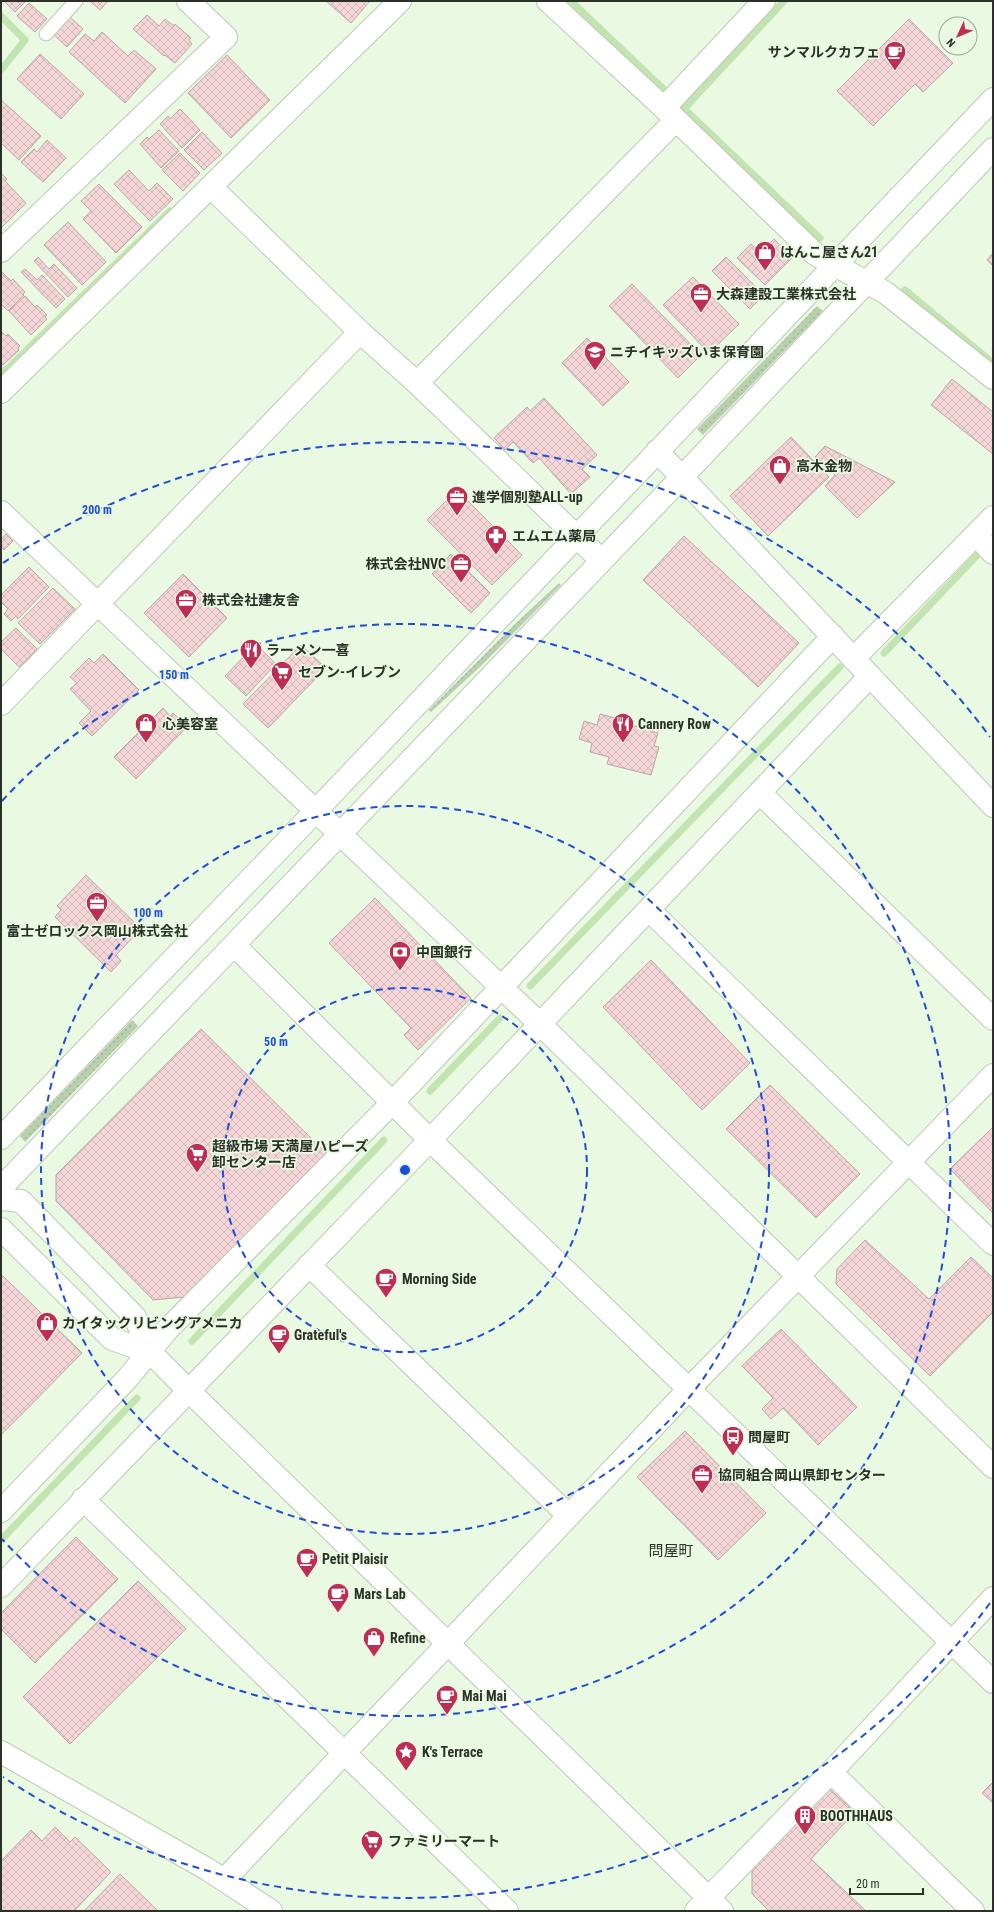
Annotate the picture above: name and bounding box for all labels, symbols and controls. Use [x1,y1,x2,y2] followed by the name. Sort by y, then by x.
[938,16,978,56] north arrow
[944,35,958,50] text: N
[882,39,908,72] cafe icon: サンマルクカフェ
[768,44,880,60] place label: サンマルクカフェ
[752,239,778,272] shop icon: はんこ屋さん21
[780,244,878,260] place label: はんこ屋さん21
[688,281,714,314] office icon: 大森建設工業株式会社
[716,286,856,302] place label: 大森建設工業株式会社
[582,339,608,372] school or university icon: ニチイキッズいま保育園
[610,344,764,360] place label: ニチイキッズいま保育園
[767,453,793,486] shop icon: 高木金物
[796,458,852,474] place label: 高木金物
[444,484,470,517] office icon: 進学個別塾ALL-up
[472,489,583,505] place label: 進学個別塾ALL-up
[82,503,112,517] text: 200 m
[483,523,509,556] pharmacy icon: エムエム薬局
[512,528,596,544] place label: エムエム薬局
[448,551,474,584] office icon: 株式会社NVC
[365,556,446,572] place label: 株式会社NVC
[173,587,199,620] office icon: 株式会社建友舎
[202,592,300,608] place label: 株式会社建友舎
[238,637,264,670] restaurant icon: ラーメン一喜
[266,642,349,658] place label: ラーメン一喜
[269,659,295,692] supermarket icon: セブン-イレブン
[298,664,401,680] place label: セブン-イレブン
[159,668,189,682] text: 150 m
[133,711,159,744] shop icon: 心美容室
[610,711,636,744] restaurant icon: Cannery Row
[162,716,218,732] place label: 心美容室
[638,716,711,732] place label: Cannery Row
[84,890,110,923] office icon: 富士ゼロックス岡山株式会社
[133,906,163,920] text: 100 m
[6,923,188,939] place label: 富士ゼロックス岡山株式会社
[387,939,413,972] bank icon: 中国銀行
[416,944,472,960] place label: 中国銀行
[264,1035,288,1049] text: 50 m
[212,1138,369,1170] place label: 超級市場 天満屋ハピーズ 卸センター店
[184,1141,210,1174] supermarket icon: 超級市場 天満屋ハピーズ 卸センター店
[398,1163,412,1177] centre of rings
[373,1266,399,1299] cafe icon: Morning Side
[402,1271,477,1287] place label: Morning Side
[34,1310,60,1343] shop icon: カイタックリビングアメニカ
[62,1315,243,1331] place label: カイタックリビングアメニカ
[266,1322,292,1355] cafe icon: Grateful's
[294,1327,347,1343] place label: Grateful's
[720,1424,746,1457] bus stop icon: 問屋町
[748,1429,790,1445] place label: 問屋町
[689,1462,715,1495] office icon: 協同組合岡山県卸センター
[718,1467,886,1483] place label: 協同組合岡山県卸センター
[648,1542,694,1560] district label: 問屋町
[294,1546,320,1579] cafe icon: Petit Plaisir
[322,1551,388,1567] place label: Petit Plaisir
[325,1581,351,1614] cafe icon: Mars Lab
[354,1586,406,1602] place label: Mars Lab
[361,1625,387,1658] shop icon: Refine
[390,1630,426,1646] place label: Refine
[434,1683,460,1716] cafe icon: Mai Mai
[462,1688,507,1704] place label: Mai Mai
[393,1739,419,1772] place icon: K's Terrace
[422,1744,483,1760] place label: K's Terrace
[792,1803,818,1836] building icon: BOOTHHAUS
[820,1808,893,1824] place label: BOOTHHAUS
[359,1828,385,1861] supermarket icon: ファミリーマート
[388,1833,500,1849] place label: ファミリーマート
[850,1870,923,1896] scale bar
[856,1877,880,1891] text: 20 m

